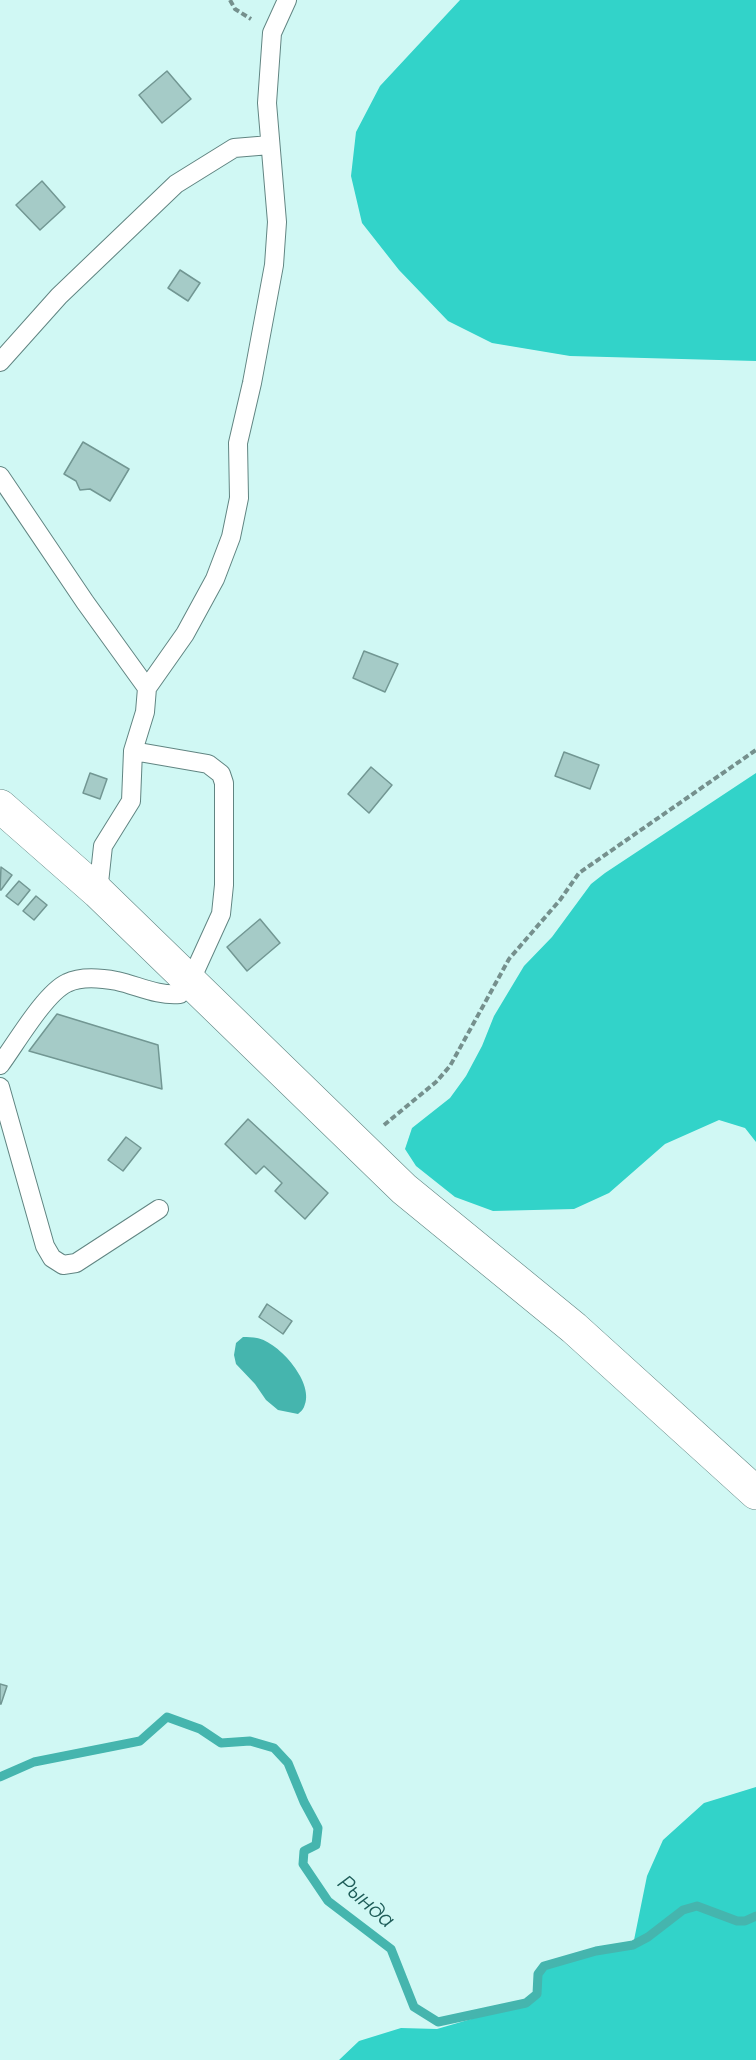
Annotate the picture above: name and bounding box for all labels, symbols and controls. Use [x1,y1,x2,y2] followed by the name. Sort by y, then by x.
[332,1870,400,1934] water label: Рында

